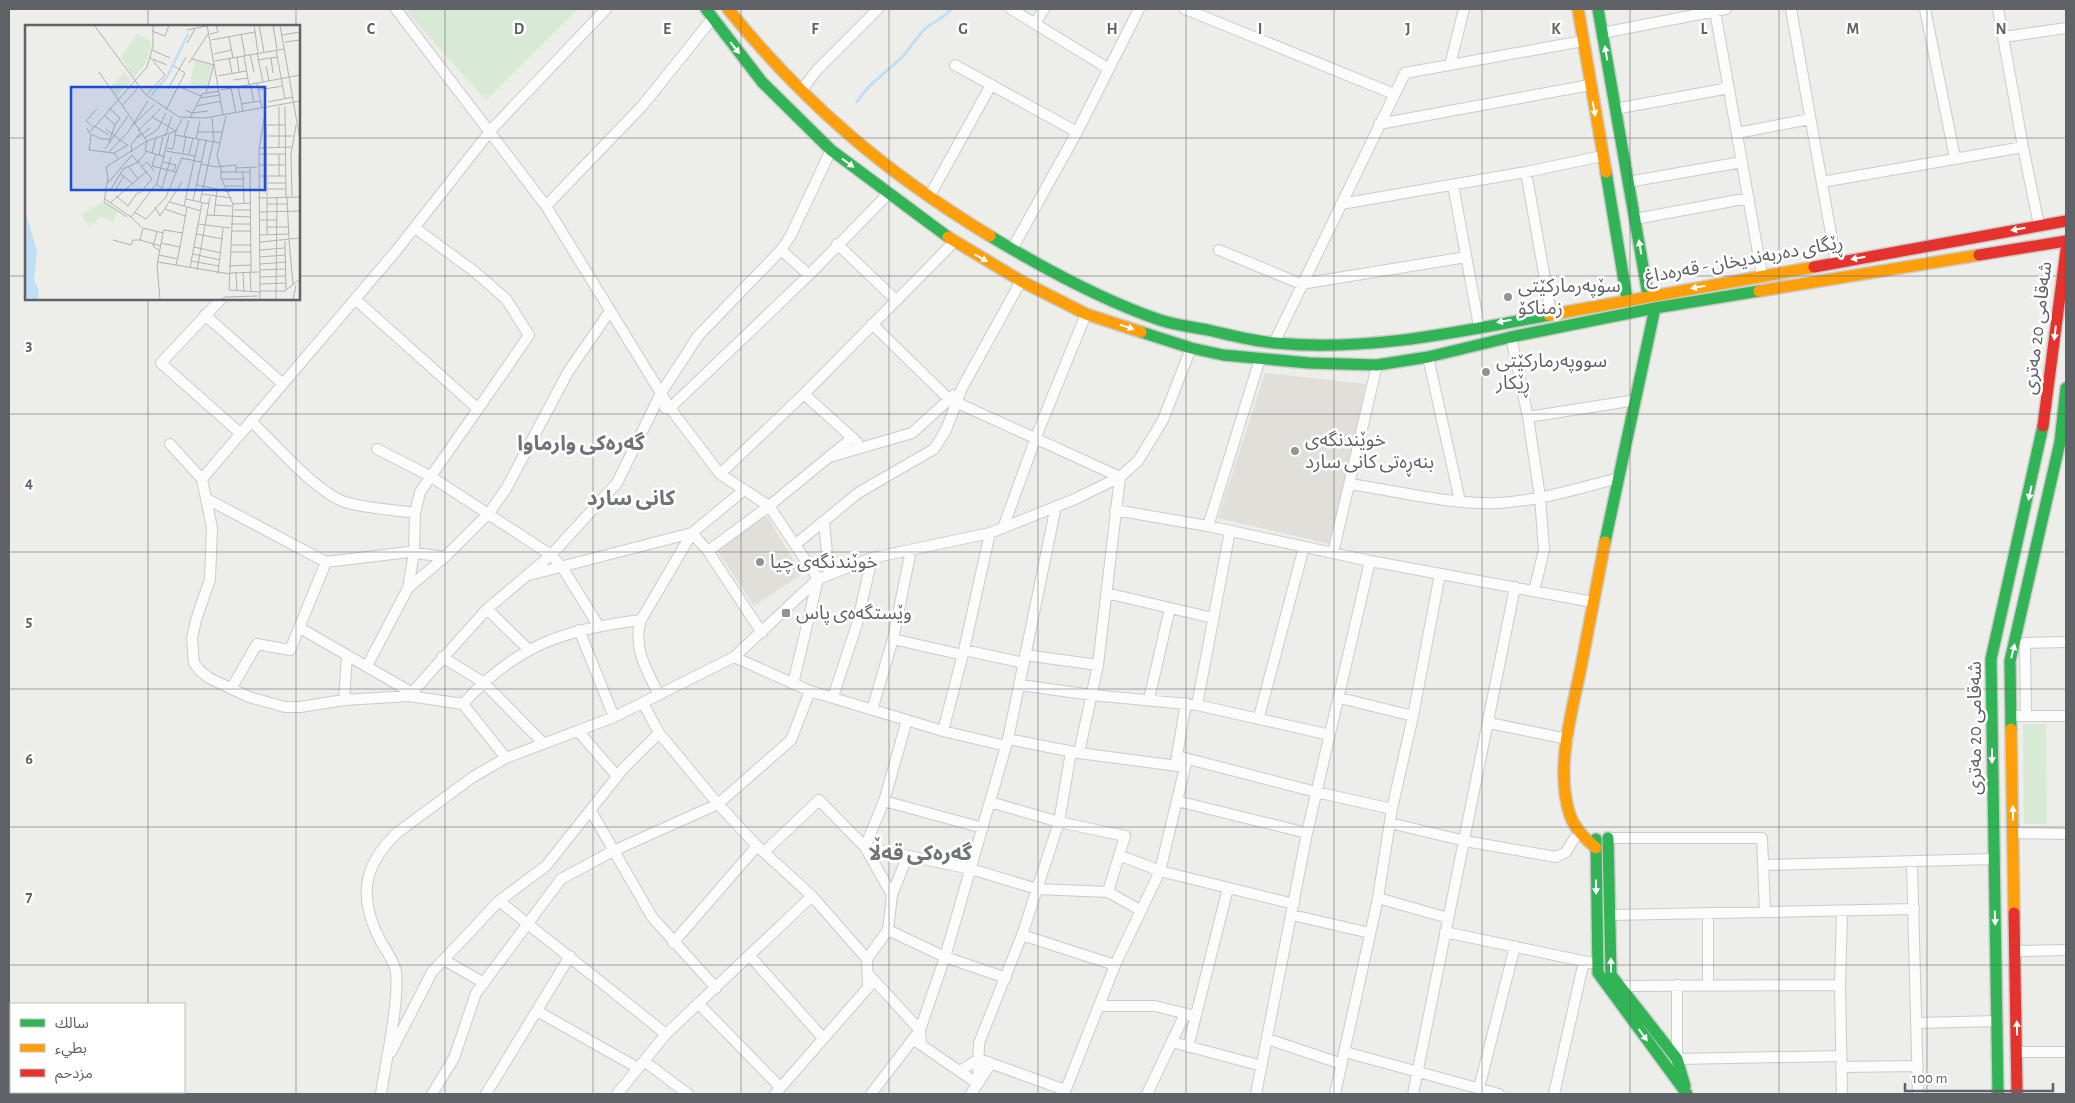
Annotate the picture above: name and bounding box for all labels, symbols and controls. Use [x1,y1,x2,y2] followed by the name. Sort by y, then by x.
[367,21,376,37] text: C
[514,21,525,37] text: D
[663,21,671,37] text: E
[811,21,819,37] text: F
[958,21,968,37] text: G
[1106,21,1118,37] text: H
[1258,21,1262,37] text: I
[1405,21,1411,37] text: J
[1551,21,1561,37] text: K
[1701,21,1708,37] text: L
[1847,21,1859,37] text: M
[1995,21,2007,37] text: N
[25,25,300,300] inset map
[730,41,741,54] one-way arrow
[1601,45,1609,61] one-way arrow
[1591,101,1599,117] one-way arrow
[842,158,855,168] one-way arrow
[2010,225,2026,233] one-way arrow
[1643,232,1845,292] street label: ڕێگای دەربەندیخان - قەرەداغ
[1635,239,1643,255] one-way arrow
[974,253,987,262] one-way arrow
[1850,254,1866,262] one-way arrow
[2020,260,2057,396] street label: شەقامی 20 مەتری
[1518,277,1621,319] place label: سۆپەرمارکێتی زمناکۆ
[1690,283,1706,291] one-way arrow
[1502,291,1514,303] marker: سۆپەرمارکێتی زمناکۆ
[1495,318,1511,326] one-way arrow
[1119,324,1134,332] one-way arrow
[2051,325,2059,341] one-way arrow
[26,337,33,353] text: 3
[1495,352,1607,398] place label: سووپەرمارکێتی ڕێکار
[1480,366,1492,378] marker: سووپەرمارکێتی ڕێکار
[1305,430,1434,477] place label: خوێندنگەی بنەڕەتی کانی سارد
[517,431,645,455] district label: گەرەکی وارماوا
[1289,445,1301,457] marker: خوێندنگەی بنەڕەتی کانی سارد
[25,475,33,491] text: 4
[2025,485,2033,501] one-way arrow
[587,488,676,510] district label: کانی سارد
[770,552,878,574] place label: خوێندنگەی چیا
[754,556,766,568] marker: خوێندنگەی چیا
[796,603,912,625] place label: وێستگەەی پاس
[780,607,792,619] marker: وێستگەەی پاس
[26,613,33,629] text: 5
[2009,643,2017,658] one-way arrow
[1966,661,1986,795] street label: شەقامی 20 مەتری
[1988,748,1996,764] one-way arrow
[25,751,33,767] text: 6
[2009,805,2017,821] one-way arrow
[868,836,972,865] district label: گەرەکی قەڵا
[1592,879,1600,895] one-way arrow
[26,889,33,905] text: 7
[1991,911,1999,927] one-way arrow
[1606,956,1614,972] one-way arrow
[10,1003,185,1093] legend
[55,1016,89,1031] text: سالك
[2012,1020,2020,1036] one-way arrow
[1638,1028,1648,1042] one-way arrow
[55,1041,87,1059] text: بطيء
[1905,1060,2052,1092] scale bar
[55,1066,93,1084] text: مزدحم
[1912,1071,1947,1086] text: 100 m

